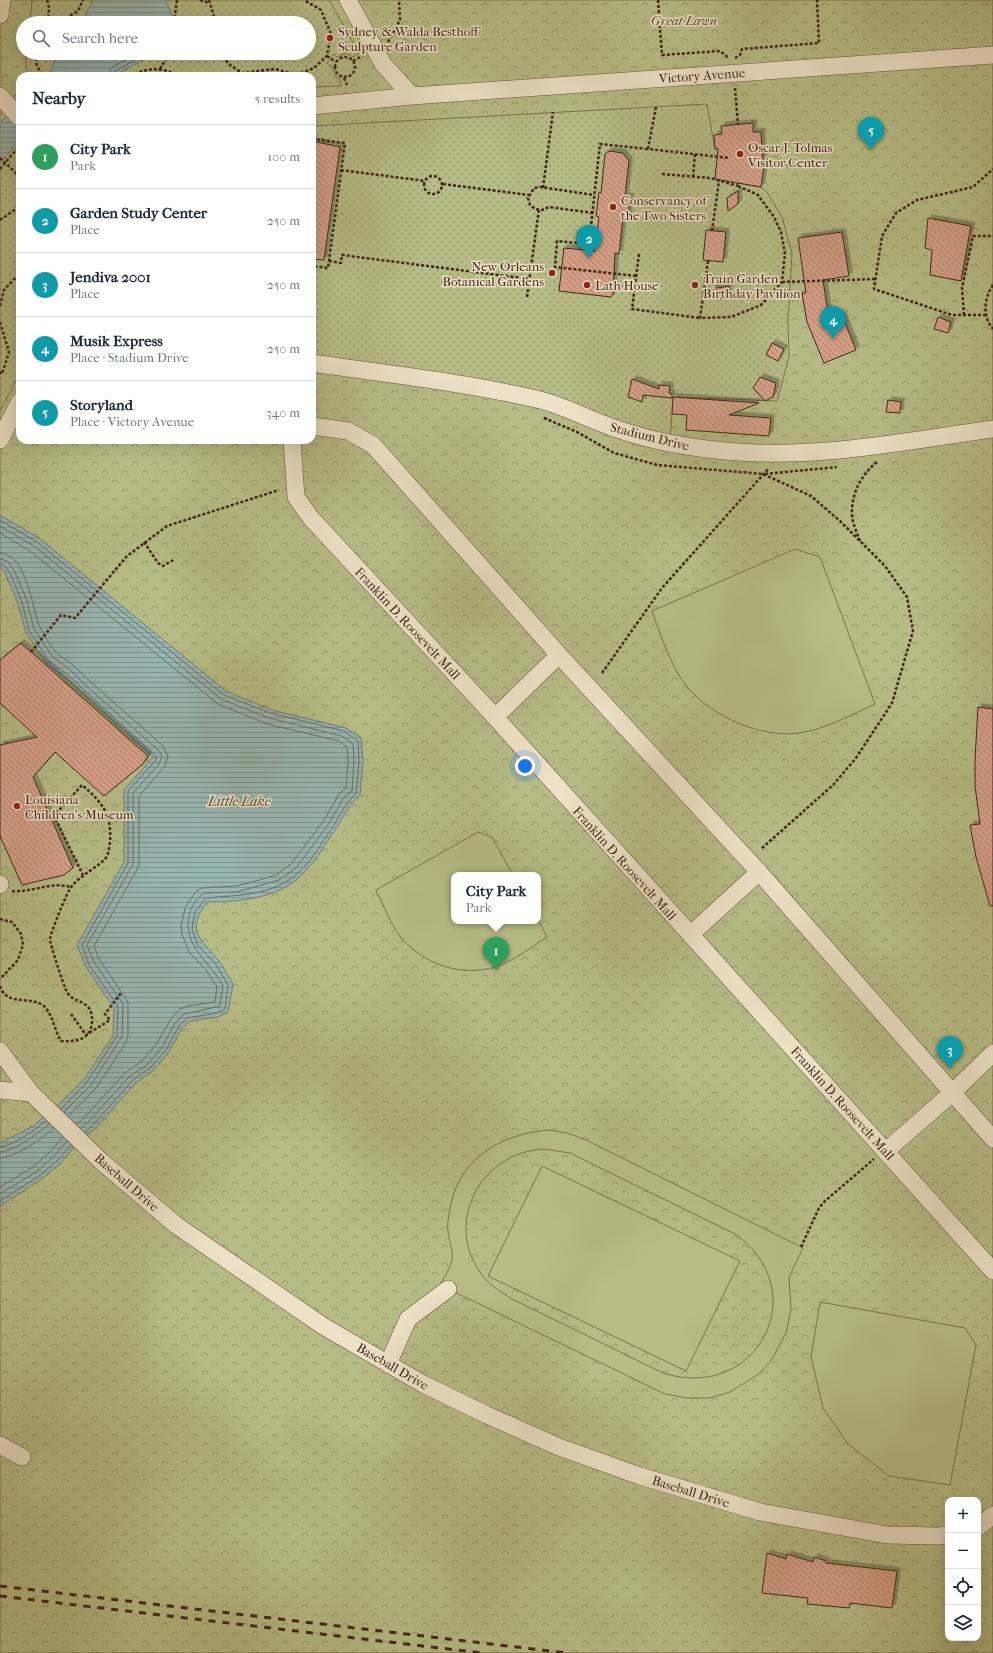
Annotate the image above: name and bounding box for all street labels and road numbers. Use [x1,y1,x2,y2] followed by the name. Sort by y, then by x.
[657,65,746,86] street label: Victory Avenue
[609,419,691,454] street label: Stadium Drive
[352,564,464,683] street label: Franklin D. Roosevelt Mall
[570,803,680,923] street label: Franklin D. Roosevelt Mall
[788,1043,898,1163] street label: Franklin D. Roosevelt Mall
[91,1150,162,1215] street label: Baseball Drive
[354,1340,432,1393] street label: Baseball Drive
[650,1473,732,1511] street label: Baseball Drive

